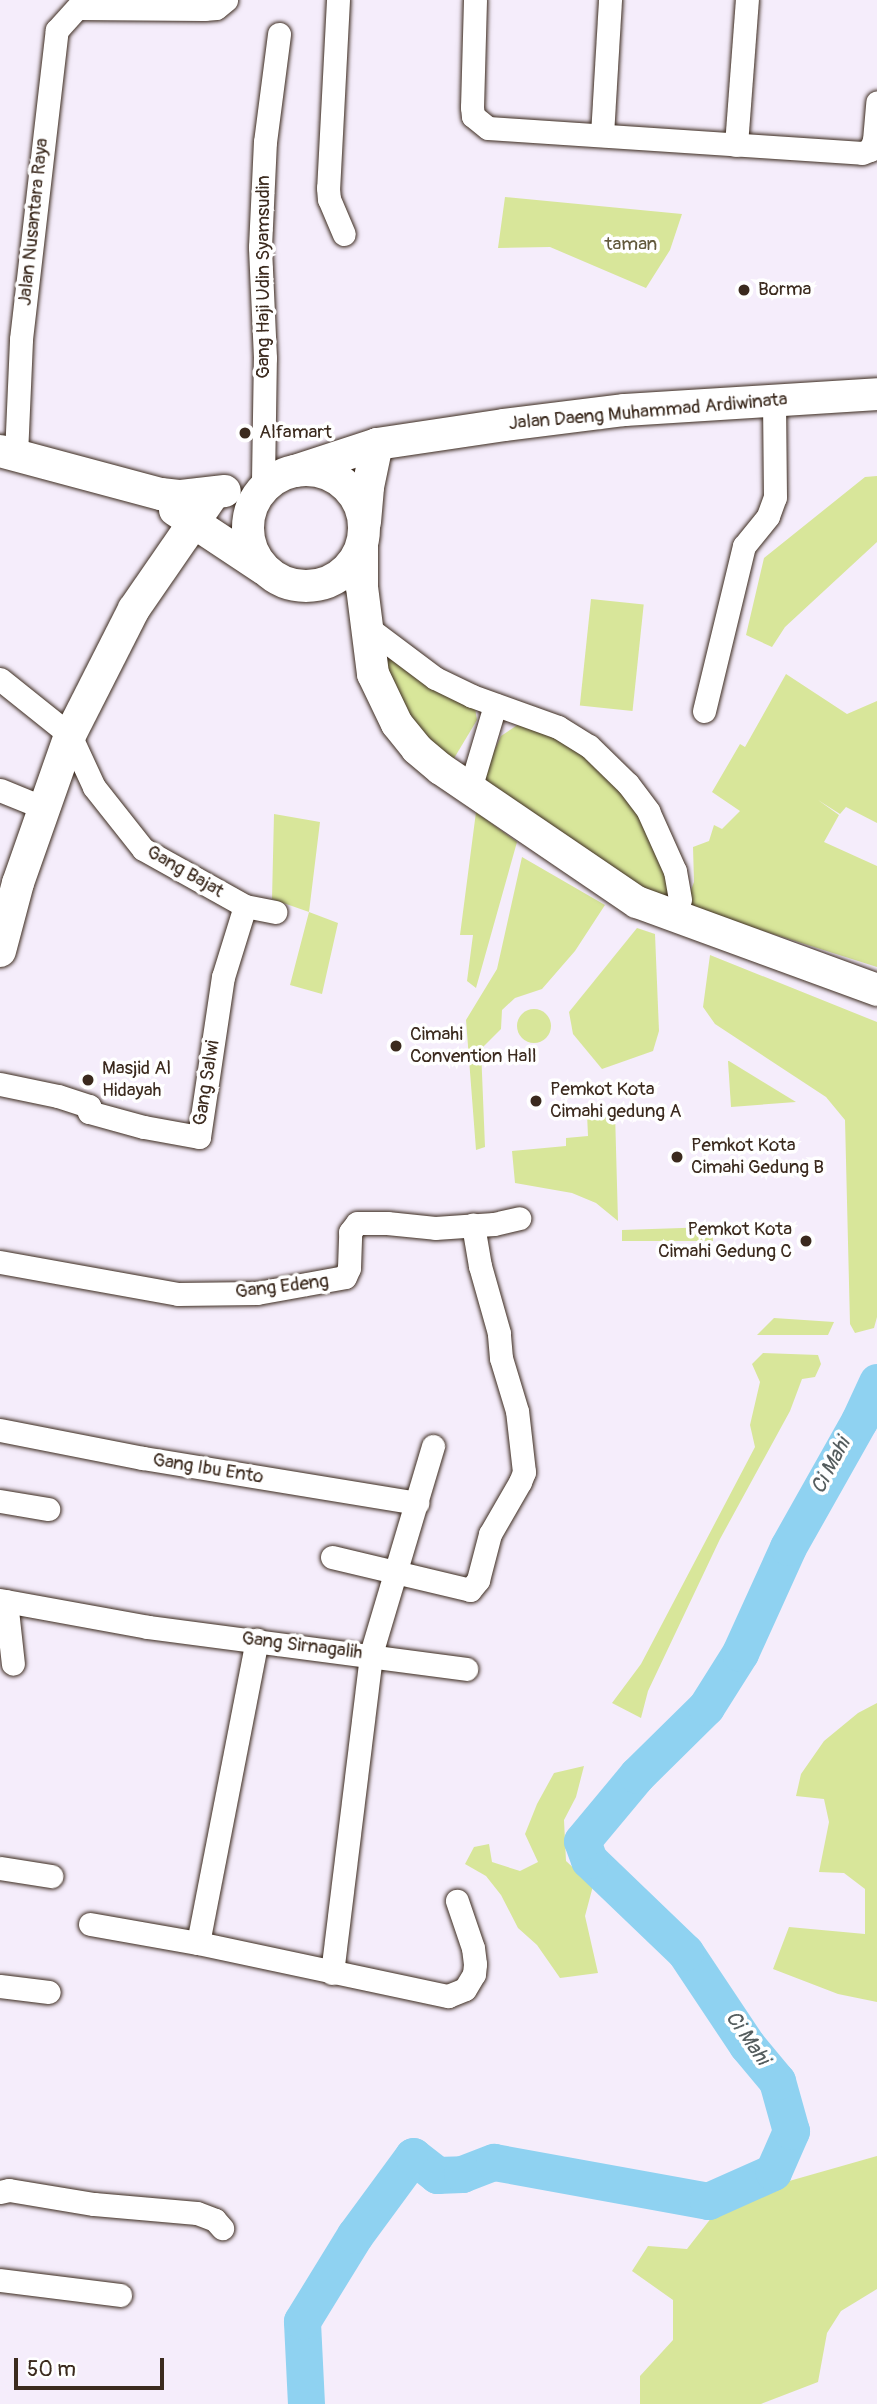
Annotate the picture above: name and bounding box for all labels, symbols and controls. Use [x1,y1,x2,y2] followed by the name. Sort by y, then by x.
[14,137,54,307] street label: Jalan Nusantara Raya
[253,175,275,379] street label: Gang Haji Udin Syamsudin
[605,234,657,256] park label: taman
[758,279,811,301] place label: Borma
[736,282,752,298] marker: Borma
[508,388,788,436] street label: Jalan Daeng Muhammad Ardiwinata
[259,422,332,444] place label: Alfamart
[237,425,253,441] marker: Alfamart
[142,841,228,903] street label: Gang Bajat
[410,1024,536,1068] place label: Cimahi Convention Hall
[388,1038,404,1054] marker: Cimahi Convention Hall
[189,1039,225,1127] street label: Gang Salwi
[102,1058,171,1102] place label: Masjid Al Hidayah
[80,1072,96,1088] marker: Masjid Al Hidayah
[550,1079,682,1123] place label: Pemkot Kota Cimahi gedung A
[528,1093,544,1109] marker: Pemkot Kota Cimahi gedung A
[691,1135,824,1179] place label: Pemkot Kota Cimahi Gedung B
[669,1149,685,1165] marker: Pemkot Kota Cimahi Gedung B
[658,1219,792,1263] place label: Pemkot Kota Cimahi Gedung C
[798,1233,814,1249] marker: Pemkot Kota Cimahi Gedung C
[234,1270,330,1304] street label: Gang Edeng
[806,1434,856,1498] water label: Ci Mahi
[151,1449,265,1489] street label: Gang Ibu Ento
[240,1627,364,1665] street label: Gang Sirnagalih
[719,2006,775,2070] water label: Ci Mahi
[18,2344,168,2388] scale bar
[27,2356,76,2383] text: 50 m

